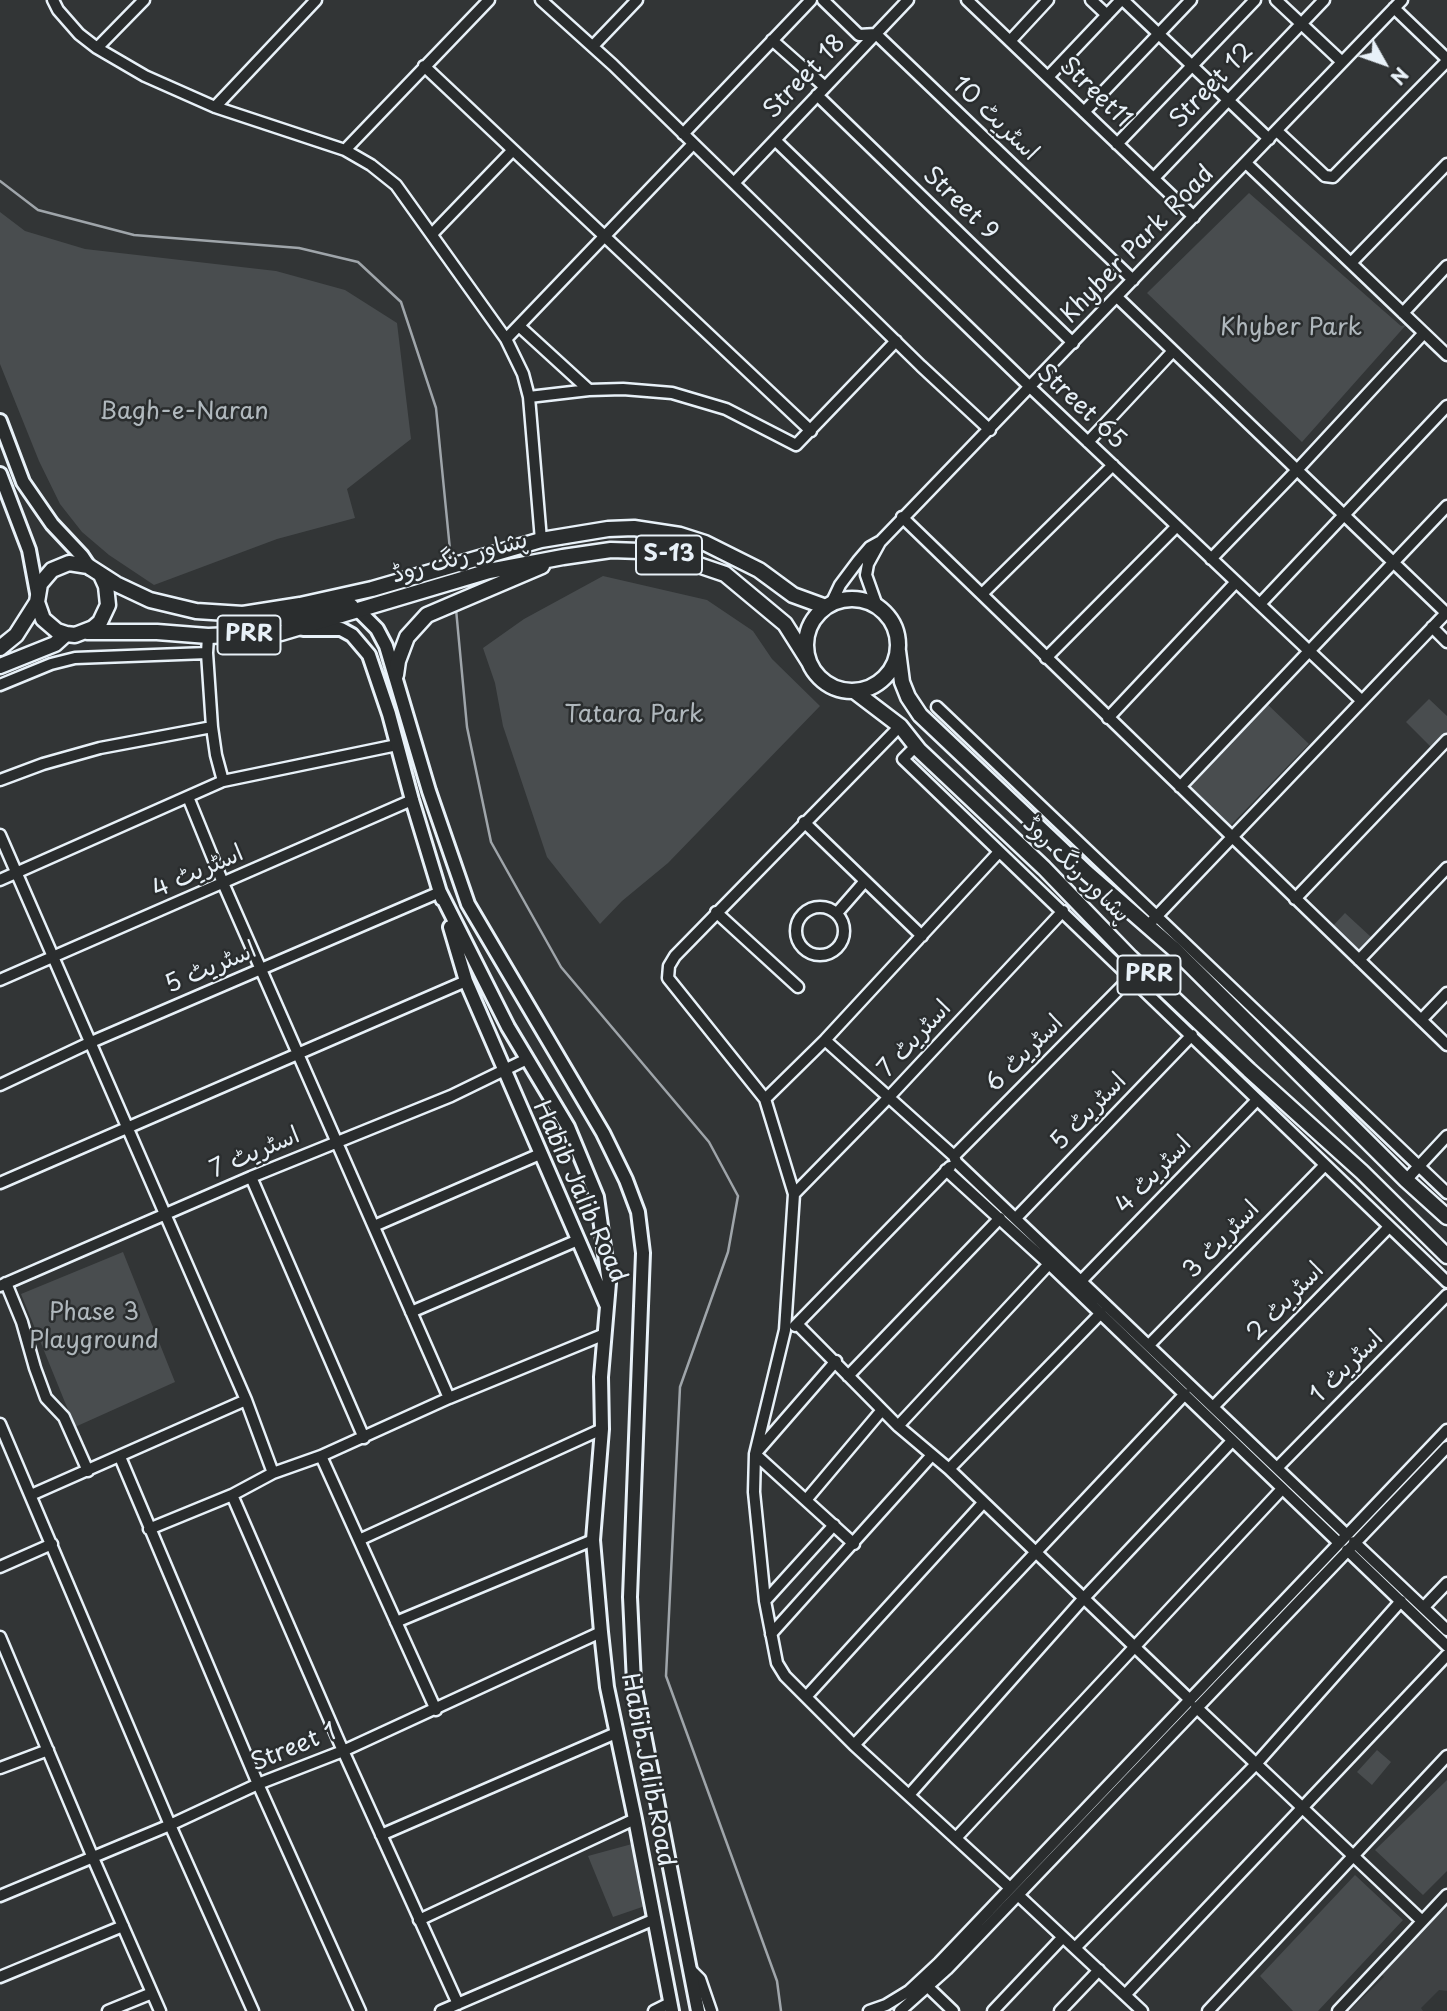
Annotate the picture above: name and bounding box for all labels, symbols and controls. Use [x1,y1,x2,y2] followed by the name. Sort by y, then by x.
[1349,28,1419,98] north arrow
[758,29,852,125] street label: Street 18
[1164,37,1260,135] street label: Street 12
[1053,52,1137,134] street label: Street11
[1385,62,1416,91] text: N
[946,71,1044,167] street label: اسٹریٹ 10
[1055,160,1221,330] street label: Khyber Park Road
[916,161,1004,247] street label: Street 9
[1220,314,1362,342] park label: Khyber Park
[1031,359,1131,455] street label: Street 65
[99,398,269,426] park label: Bagh-e-Naran
[389,526,531,590] street label: پشاور رنگ روڈ
[636,536,702,575] road number: S-13
[218,615,280,654] road number: PRR
[564,701,704,729] park label: Tatara Park
[1017,811,1135,929] street label: پشاور رنگ روڈ
[148,839,248,905] street label: اسٹریٹ 4
[161,936,261,1000] street label: اسٹریٹ 5
[1118,956,1180,994] road number: PRR
[872,995,958,1083] street label: اسٹریٹ 7
[980,1009,1070,1099] street label: اسٹریٹ 6
[1045,1067,1133,1157] street label: اسٹریٹ 5
[526,1096,632,1288] street label: Habib Jalib Road
[206,1121,304,1185] street label: اسٹریٹ 7
[1110,1130,1198,1220] street label: اسٹریٹ 4
[1178,1195,1266,1285] street label: اسٹریٹ 3
[1242,1257,1330,1347] street label: اسٹریٹ 2
[29,1299,159,1355] park label: Phase 3 Playground
[1304,1324,1390,1410] street label: اسٹریٹ 1
[614,1671,680,1869] street label: Habib Jalib Road
[247,1718,341,1778] street label: Street 1

